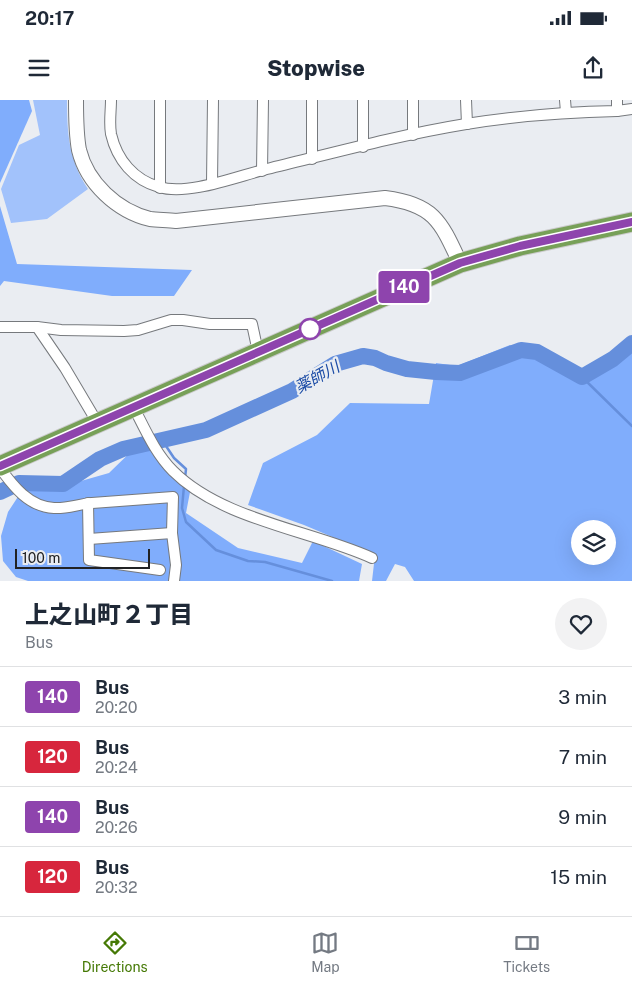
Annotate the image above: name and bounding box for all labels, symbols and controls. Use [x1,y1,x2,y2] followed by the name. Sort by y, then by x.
[25,7,74,29] text: 20:17
[25,54,53,82] icon: menu
[579,54,607,82] icon: share
[267,55,365,81] text: Stopwise
[375,271,433,303] line badge: 140
[388,276,420,297] text: 140
[299,318,321,340] unlabelled marker
[291,356,344,397] water label: 薬師川
[571,520,616,565] map controls
[571,520,616,565] button: layers
[15,546,150,569] scale bar
[22,550,60,566] text: 100 m
[555,598,607,650] button: heart
[25,600,193,628] text: 上之山町２丁目
[25,633,53,652] text: Bus
[95,676,129,698] text: Bus
[37,686,68,707] text: 140
[558,686,607,708] text: 3 min
[95,698,138,717] text: 20:20
[95,736,129,758] text: Bus
[37,746,68,767] text: 120
[559,746,607,768] text: 7 min
[95,758,138,777] text: 20:24
[95,796,129,818] text: Bus
[37,806,68,827] text: 140
[558,806,607,828] text: 9 min
[95,818,138,837] text: 20:26
[95,856,129,878] text: Bus
[37,866,68,887] text: 120
[550,866,607,888] text: 15 min
[95,878,138,897] text: 20:32
[82,929,148,975] tab: Directions
[311,929,340,975] tab: Map
[503,929,550,975] tab: Tickets

